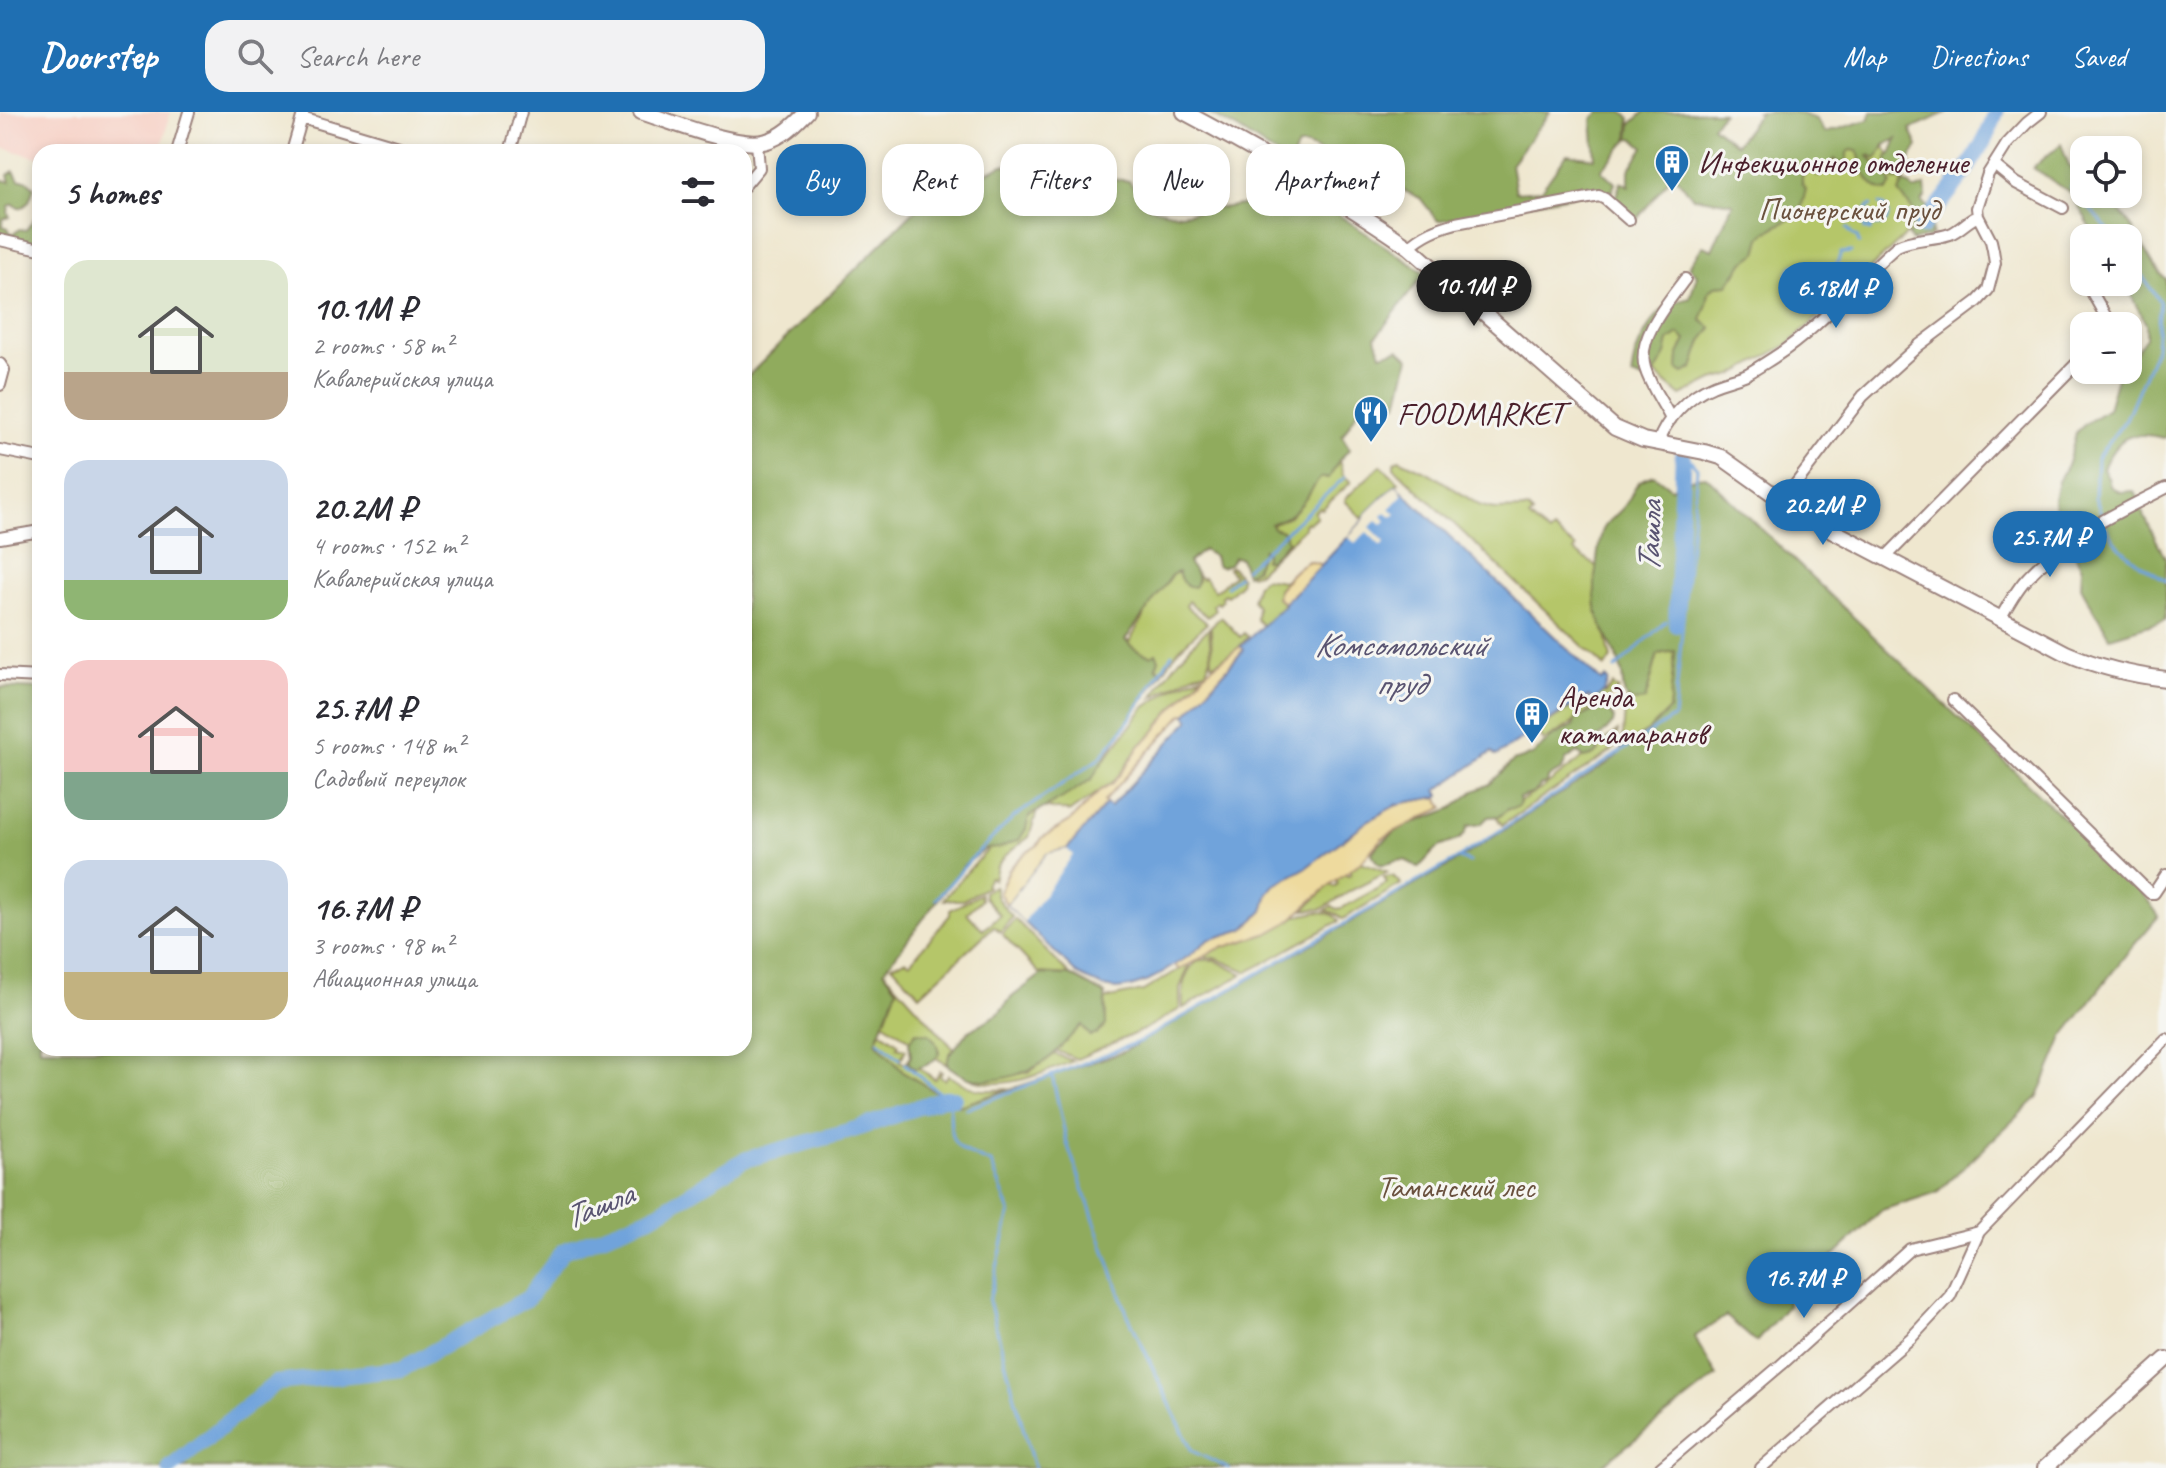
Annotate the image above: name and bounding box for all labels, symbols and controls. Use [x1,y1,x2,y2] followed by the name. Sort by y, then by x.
[205,20,765,92] search box
[40,33,157,80] text: Doorstep
[233,34,277,78] icon: search
[297,37,419,75] text: Search here
[1843,39,1886,74] text: Map
[1930,39,2028,74] text: Directions
[2072,39,2126,74] text: Saved
[2070,136,2142,384] map controls
[2070,136,2142,208] button: locate
[1698,142,1971,183] place label: Инфекционное отделение
[1653,143,1691,193] building icon: Инфекционное отделение
[776,144,866,216] chip: Buy
[882,144,984,216] chip: Rent
[1000,144,1117,216] chip: Filters
[1133,144,1230,216] chip: New
[1246,144,1405,216] chip: Apartment
[676,170,720,214] icon: filters
[64,171,159,214] text: 5 homes
[1759,189,1943,230] park label: Пионерский пруд
[2070,224,2142,296] button: +
[1400,260,1548,328] pin: 10.1M ₽
[1762,262,1910,330] pin: 6.18M ₽
[1435,269,1513,302] text: 10.1M ₽
[1796,271,1876,304] text: 6.18M ₽
[312,286,415,329] text: 10.1M ₽
[128,292,224,388] icon: home
[2070,312,2142,384] button: −
[312,329,453,362] text: 2 rooms · 58 m²
[312,362,493,395] text: Кавалерийская улица
[1397,393,1573,434] place label: FOODMARKET
[1352,394,1390,444] restaurant icon: FOODMARKET
[1749,479,1897,547] pin: 20.2M ₽
[312,486,415,529] text: 20.2M ₽
[1784,488,1862,521] text: 20.2M ₽
[128,492,224,588] icon: home
[1626,497,1672,573] water label: Ташла
[1976,511,2124,579] pin: 25.7M ₽
[2011,520,2089,553] text: 25.7M ₽
[312,529,464,562] text: 4 rooms · 152 m²
[312,562,493,595] text: Кавалерийская улица
[1314,623,1492,705] water label: Комсомольский пруд
[1558,676,1712,754] place label: Аренда катамаранов
[312,686,415,729] text: 25.7M ₽
[128,692,224,788] icon: home
[1513,695,1551,745] building icon: Аренда катамаранов
[312,729,464,762] text: 5 rooms · 148 m²
[312,762,465,795] text: Садовый переулок
[312,886,416,929] text: 16.7M ₽
[128,892,224,988] icon: home
[312,929,453,962] text: 3 rooms · 98 m²
[312,962,476,995] text: Авиационная улица
[1377,1166,1536,1207] park label: Таманский лес
[557,1170,642,1238] water label: Ташла
[1730,1252,1878,1320] pin: 16.7M ₽
[1764,1261,1844,1294] text: 16.7M ₽

